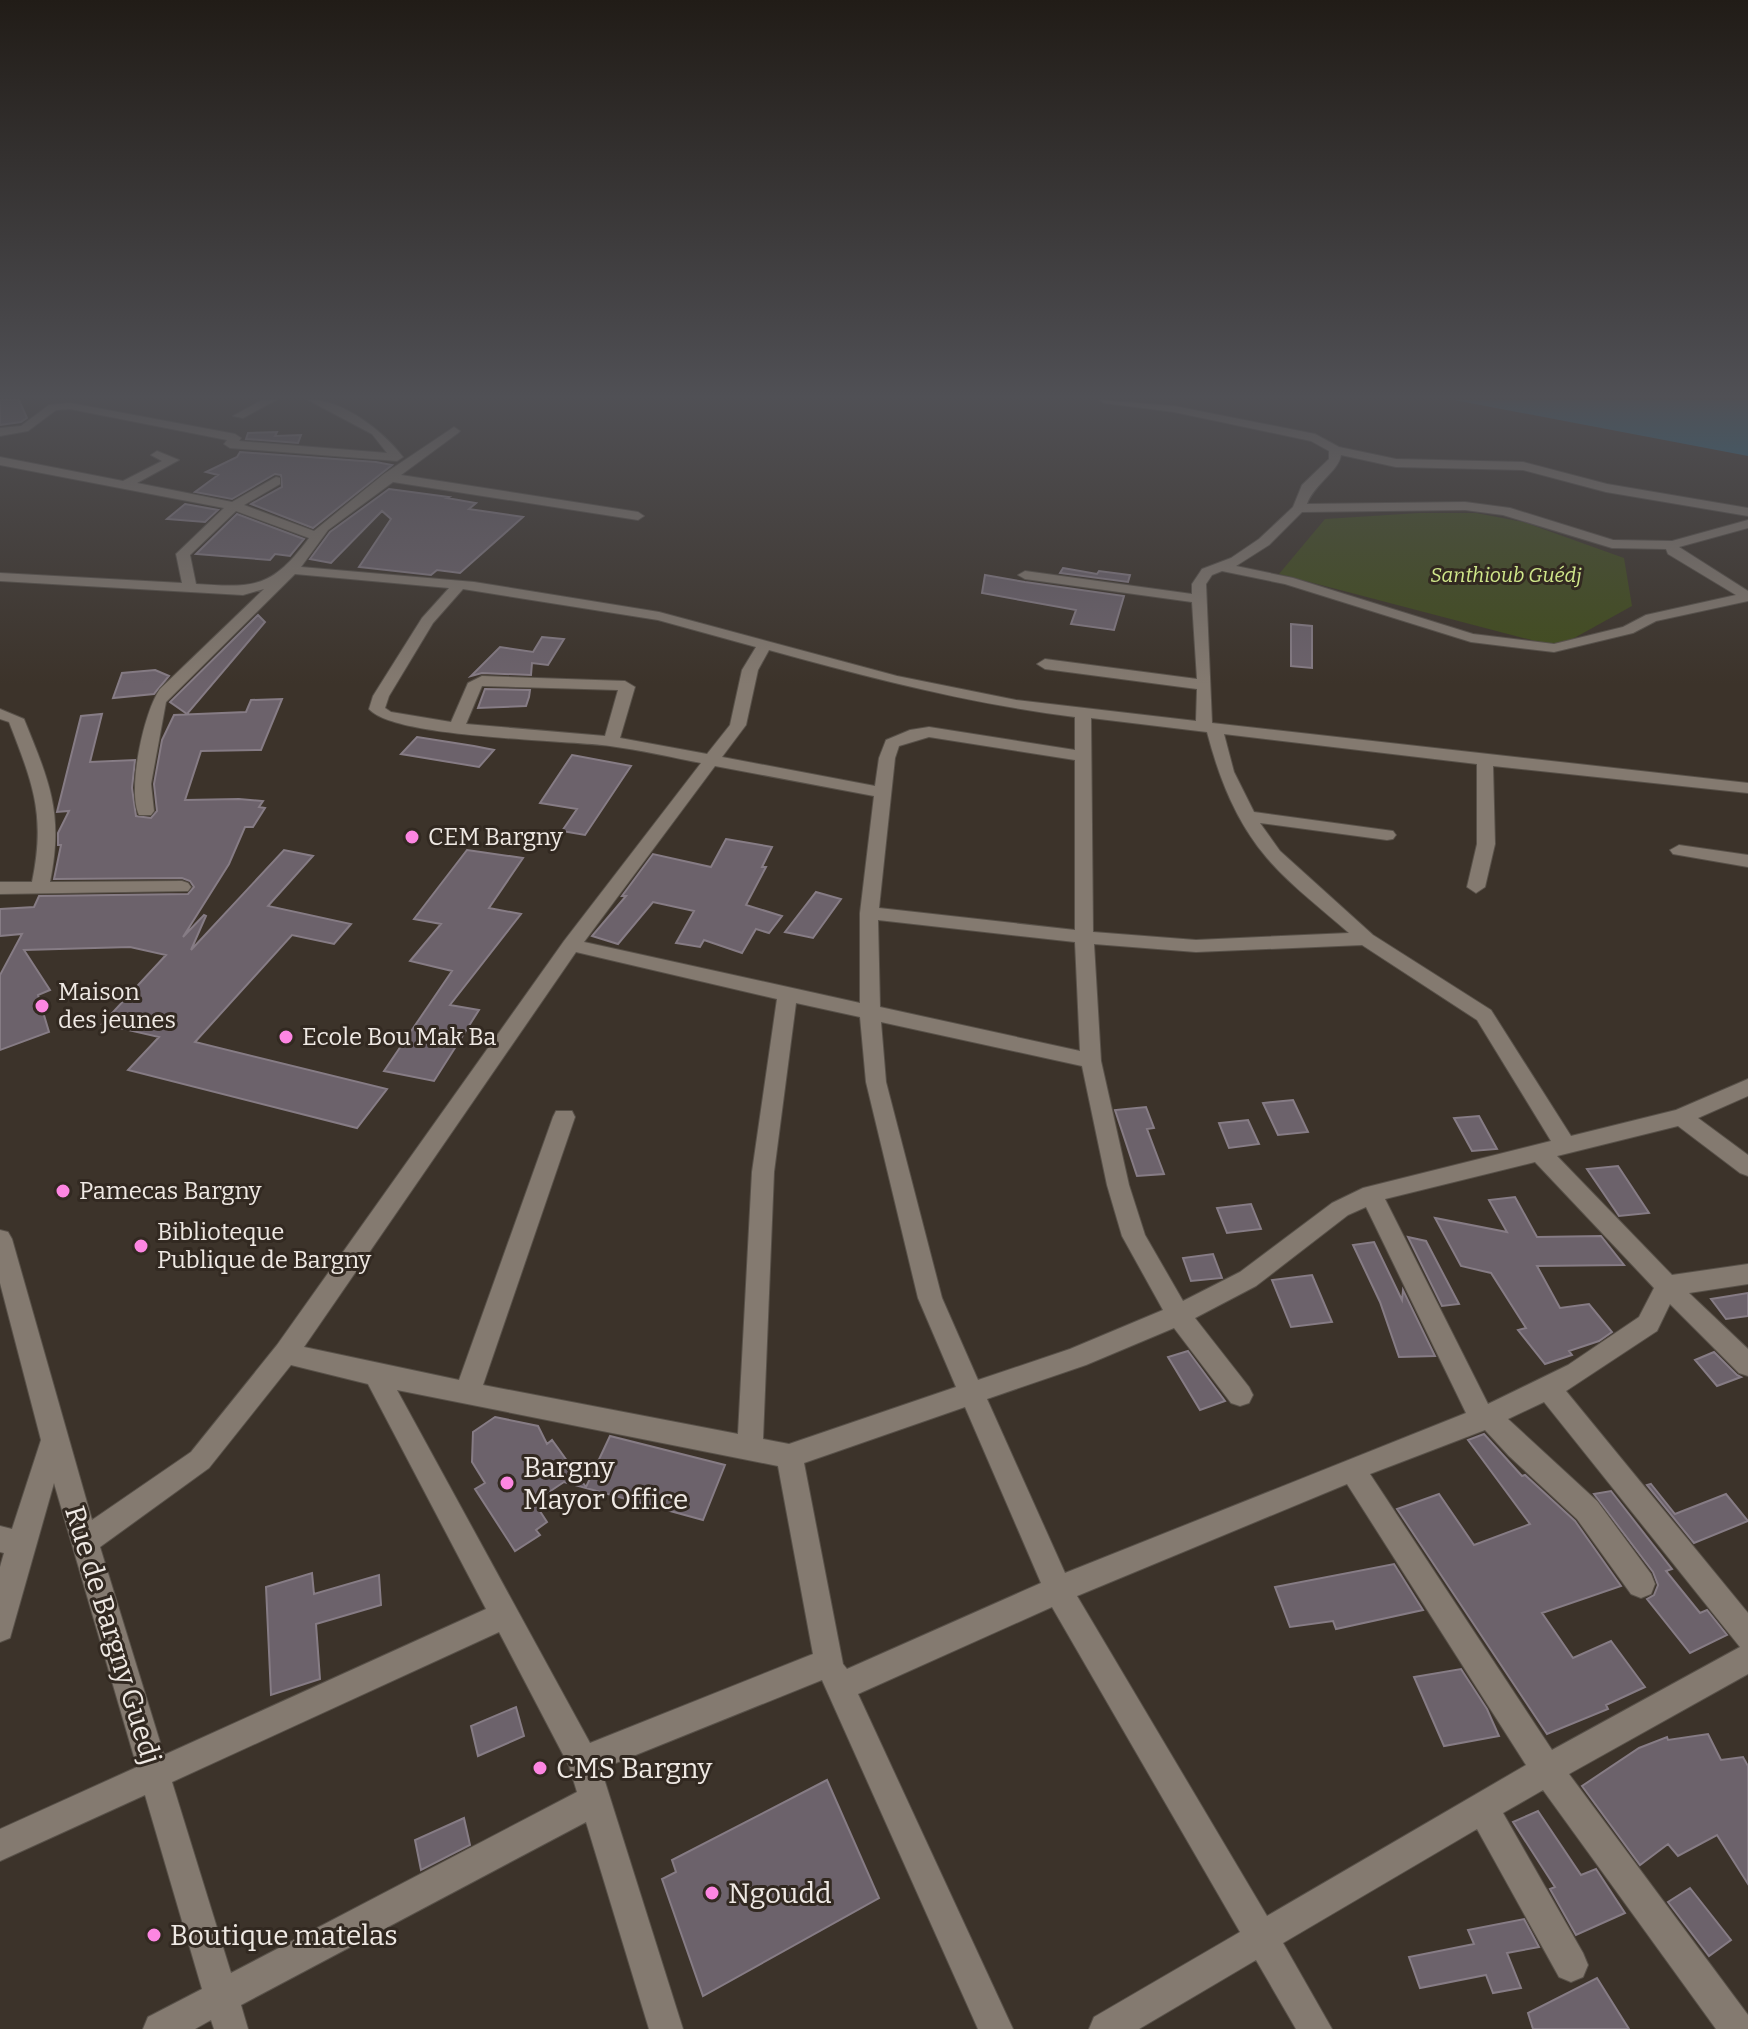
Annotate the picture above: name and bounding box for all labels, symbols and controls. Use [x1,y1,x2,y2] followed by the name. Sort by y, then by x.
[1430,563,1582,588] park label: Santhioub Guédj
[428,823,563,851] place label: CEM Bargny
[403,828,421,846] marker: CEM Bargny
[58,978,176,1034] place label: Maison des jeunes
[33,997,51,1015] marker: Maison des jeunes
[302,1023,496,1051] place label: Ecole Bou Mak Ba
[277,1028,295,1046] marker: Ecole Bou Mak Ba
[79,1177,262,1205] place label: Pamecas Bargny
[54,1182,72,1200] marker: Pamecas Bargny
[157,1218,371,1274] place label: Biblioteque Publique de Bargny
[132,1237,150,1255] marker: Biblioteque Publique de Bargny
[523,1451,688,1516] place label: Bargny Mayor Office
[498,1474,516,1492] marker: Bargny Mayor Office
[58,1502,168,1768] street label: Rue de Bargny Guedj
[556,1752,713,1785] place label: CMS Bargny
[531,1759,549,1777] marker: CMS Bargny
[728,1877,832,1910] place label: Ngoudd
[703,1884,721,1902] marker: Ngoudd
[170,1919,398,1952] place label: Boutique matelas
[145,1926,163,1944] marker: Boutique matelas

